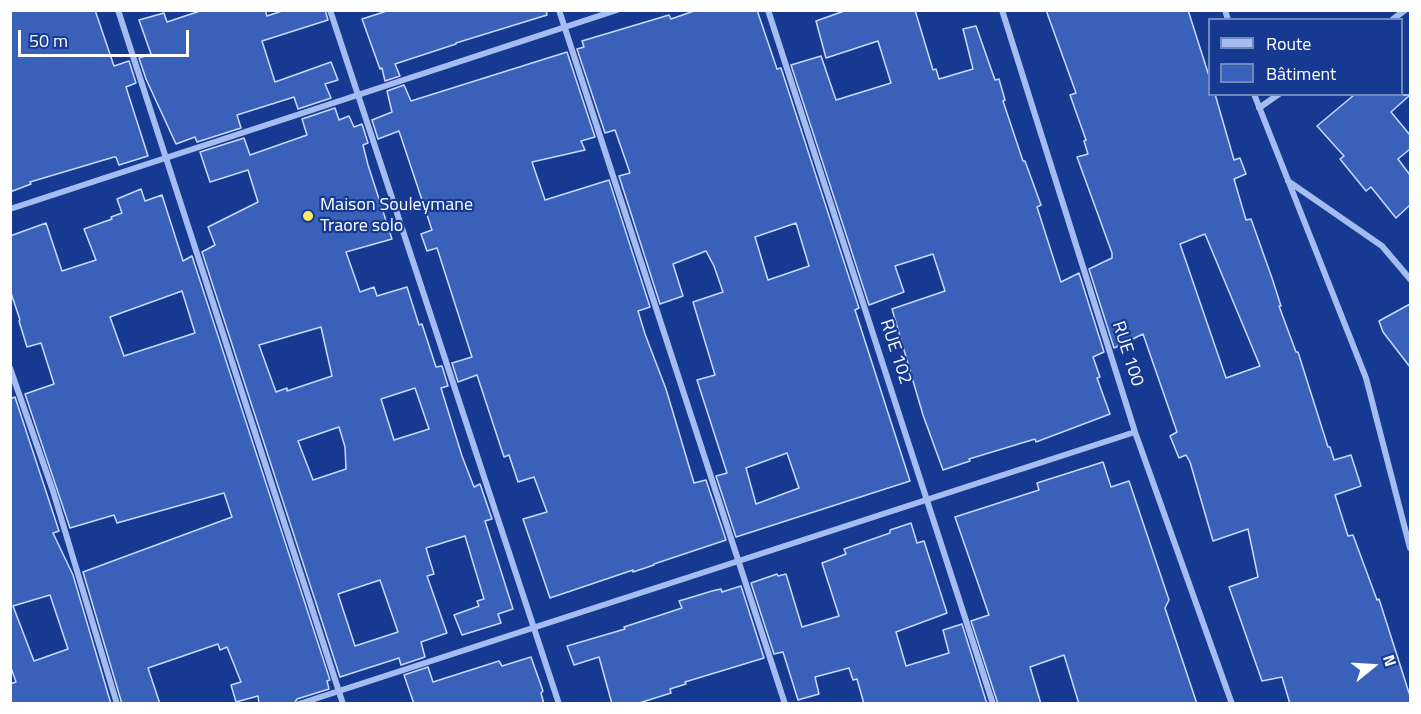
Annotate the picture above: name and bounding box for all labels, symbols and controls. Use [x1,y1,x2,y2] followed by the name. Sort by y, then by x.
[21,18,192,56] scale bar
[1208,18,1403,96] legend
[29,27,68,54] text: 50 m
[1266,30,1311,57] text: Route
[1266,60,1336,87] text: Bâtiment
[320,195,473,238] place label: Maison Souleymane Traore solo
[301,209,315,223] marker: Maison Souleymane Traore solo
[874,317,916,387] street label: RUE 102
[1106,319,1148,389] street label: RUE 100
[1343,636,1403,696] north arrow
[1377,651,1403,669] text: N

